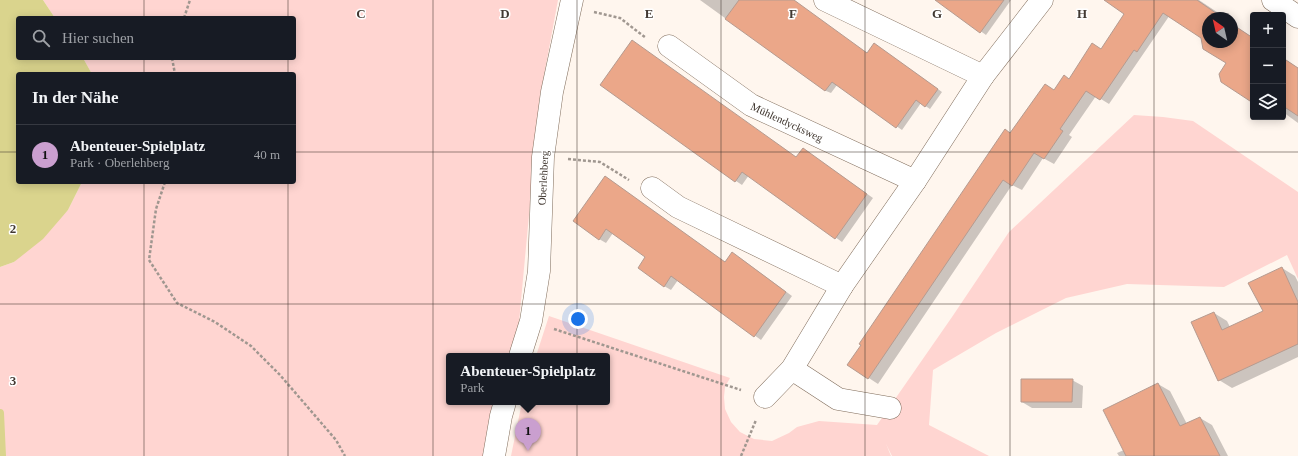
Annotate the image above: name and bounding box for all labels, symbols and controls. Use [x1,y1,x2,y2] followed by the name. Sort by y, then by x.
[356,6,366,21] text: C
[500,6,510,21] text: D
[645,6,653,21] text: E
[789,6,797,21] text: F
[932,6,942,21] text: G
[1077,6,1087,21] text: H
[1202,12,1238,48] north arrow
[1250,12,1286,120] map controls
[1250,12,1286,48] button: +
[16,16,296,60] search box
[30,27,52,49] icon: search
[62,30,134,46] text: Hier suchen
[1250,48,1286,84] button: −
[1250,84,1286,120] button: layers
[32,88,119,107] text: In der Nähe
[749,100,825,144] street label: Mühlendycksweg
[70,138,205,154] text: Abenteuer-Spielplatz
[42,147,48,162] text: 1
[254,147,280,162] text: 40 m
[536,150,550,206] street label: Oberlehberg
[70,155,169,170] text: Park · Oberlehberg
[10,221,16,236] text: 2
[568,309,588,329] your location
[446,353,610,405] popup
[460,363,596,379] text: Abenteuer-Spielplatz
[10,373,17,388] text: 3
[460,380,484,395] text: Park
[515,418,541,451] pin: 1

